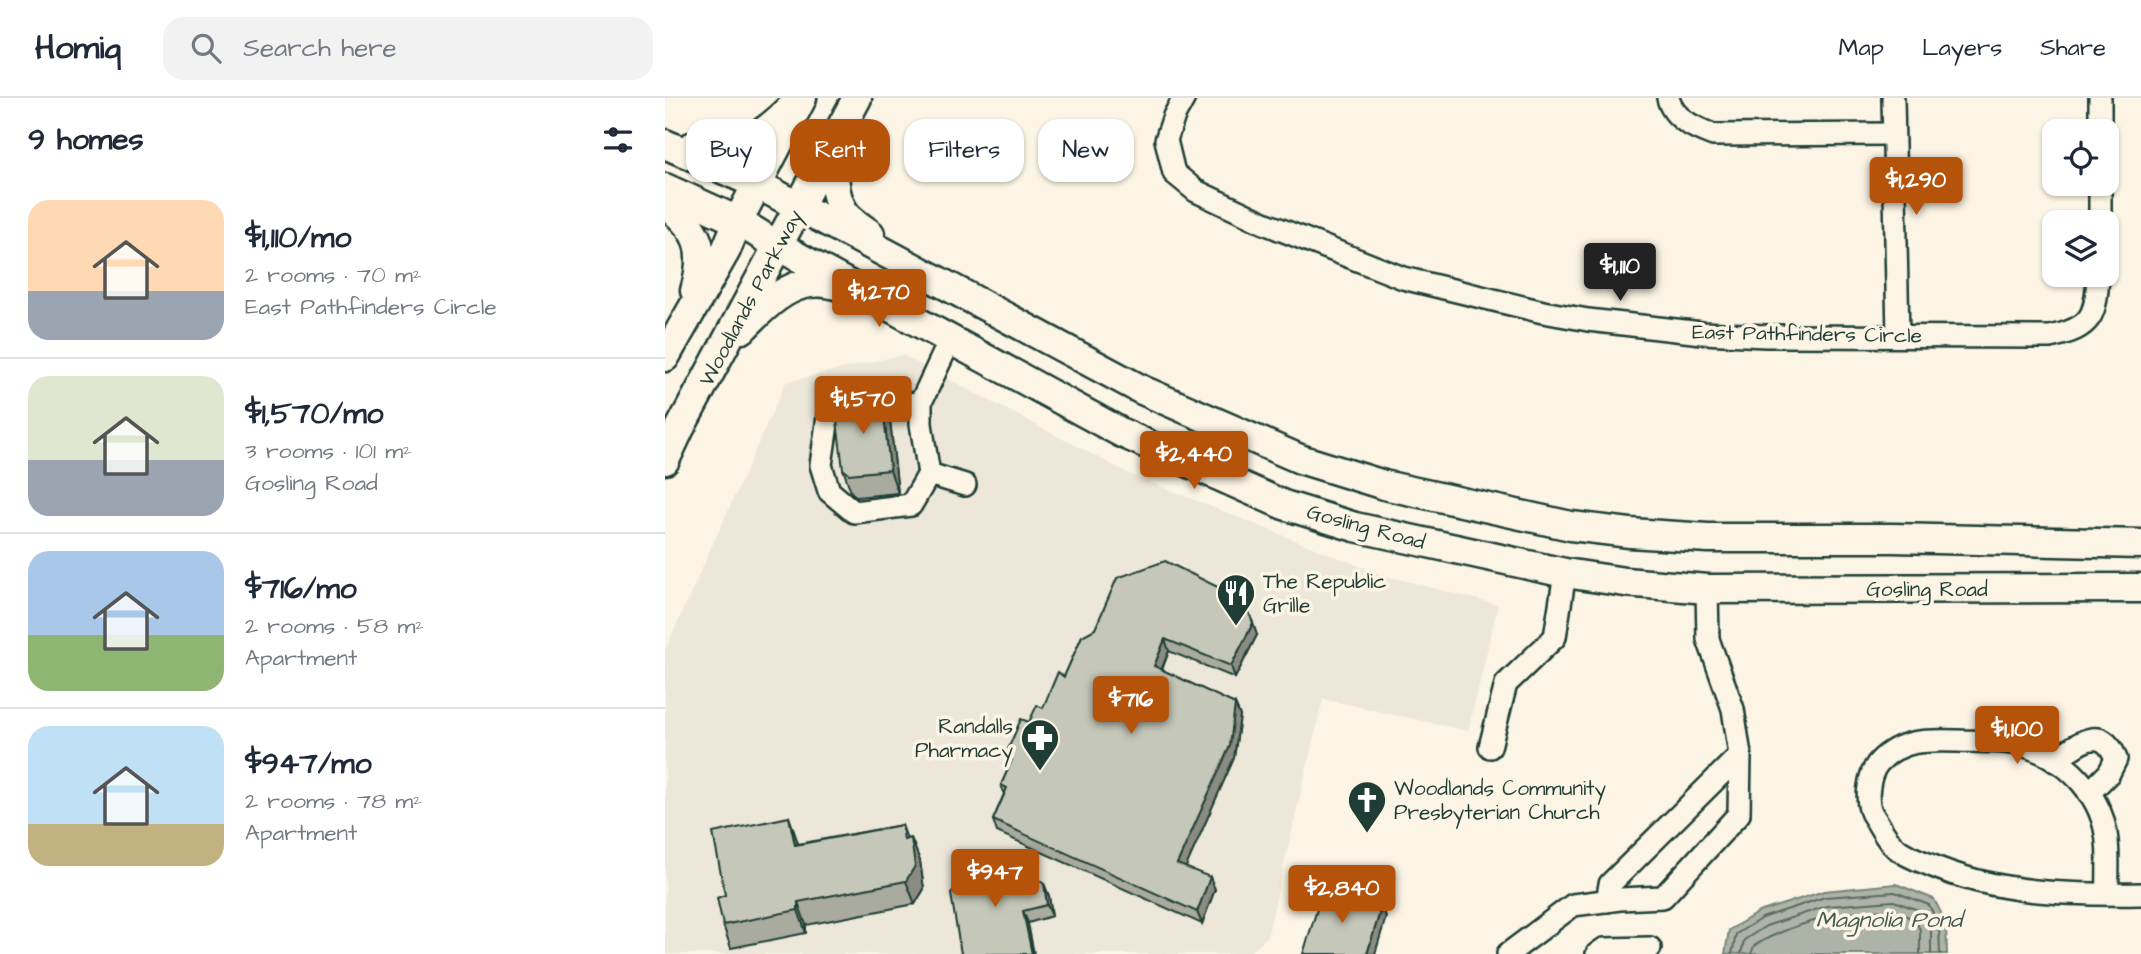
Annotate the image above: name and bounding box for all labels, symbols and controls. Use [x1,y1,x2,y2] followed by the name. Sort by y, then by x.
[163,17,653,80] search box
[35,25,121,71] text: Homiq
[187,29,225,67] icon: search
[243,30,397,66] text: Search here
[1839,31,1884,65] text: Map
[1922,31,2002,65] text: Layers
[2040,31,2106,65] text: Share
[28,119,143,161] text: 9 homes
[686,119,776,182] chip: Buy
[790,119,890,182] chip: Rent
[904,119,1024,182] chip: Filters
[1038,119,1134,182] chip: New
[2042,119,2119,287] map controls
[2042,119,2119,196] button: locate
[599,121,637,159] icon: filters
[1859,158,1973,217] pin: $1,290
[1886,164,1946,196] text: $1,290
[692,204,812,392] street label: Woodlands Parkway
[2042,210,2119,287] button: layers
[245,217,351,259] text: $1,110/mo
[84,228,168,312] icon: home
[1563,244,1677,303] pin: $1,110
[1600,250,1640,282] text: $1,110
[245,259,421,291] text: 2 rooms · 70 m²
[822,270,936,329] pin: $1,270
[848,276,910,308] text: $1,270
[245,291,497,323] text: East Pathfinders Circle
[1692,317,1922,351] street label: East Pathfinders Circle
[806,376,920,436] pin: $1,570
[831,383,895,415] text: $1,570
[245,393,383,435] text: $1,570/mo
[84,404,168,488] icon: home
[1137,432,1251,491] pin: $2,440
[245,435,412,467] text: 3 rooms · 101 m²
[1156,438,1232,470] text: $2,440
[245,467,378,499] text: Gosling Road
[1303,497,1429,559] street label: Gosling Road
[1263,567,1387,620] place label: The Republic Grille
[245,568,357,610] text: $716/mo
[1215,572,1257,627] restaurant icon: The Republic Grille
[1866,575,1988,606] street label: Gosling Road
[84,579,168,663] icon: home
[245,610,424,642] text: 2 rooms · 58 m²
[245,642,357,674] text: Apartment
[1090,676,1172,736] pin: $716
[1109,683,1153,715] text: $716
[1960,706,2074,766] pin: $1,100
[915,712,1013,767] place label: Randalls Pharmacy
[1991,713,2043,745] text: $1,100
[1019,717,1061,772] pharmacy icon: Randalls Pharmacy
[245,743,372,785] text: $947/mo
[84,754,168,838] icon: home
[1394,774,1607,829] place label: Woodlands Community Presbyterian Church
[1346,779,1388,834] church icon: Woodlands Community Presbyterian Church
[245,785,422,817] text: 2 rooms · 78 m²
[245,817,357,849] text: Apartment
[954,850,1036,909] pin: $947
[967,856,1023,888] text: $947
[1285,866,1399,925] pin: $2,840
[1304,872,1380,904] text: $2,840
[1816,904,1966,937] water label: Magnolia Pond

